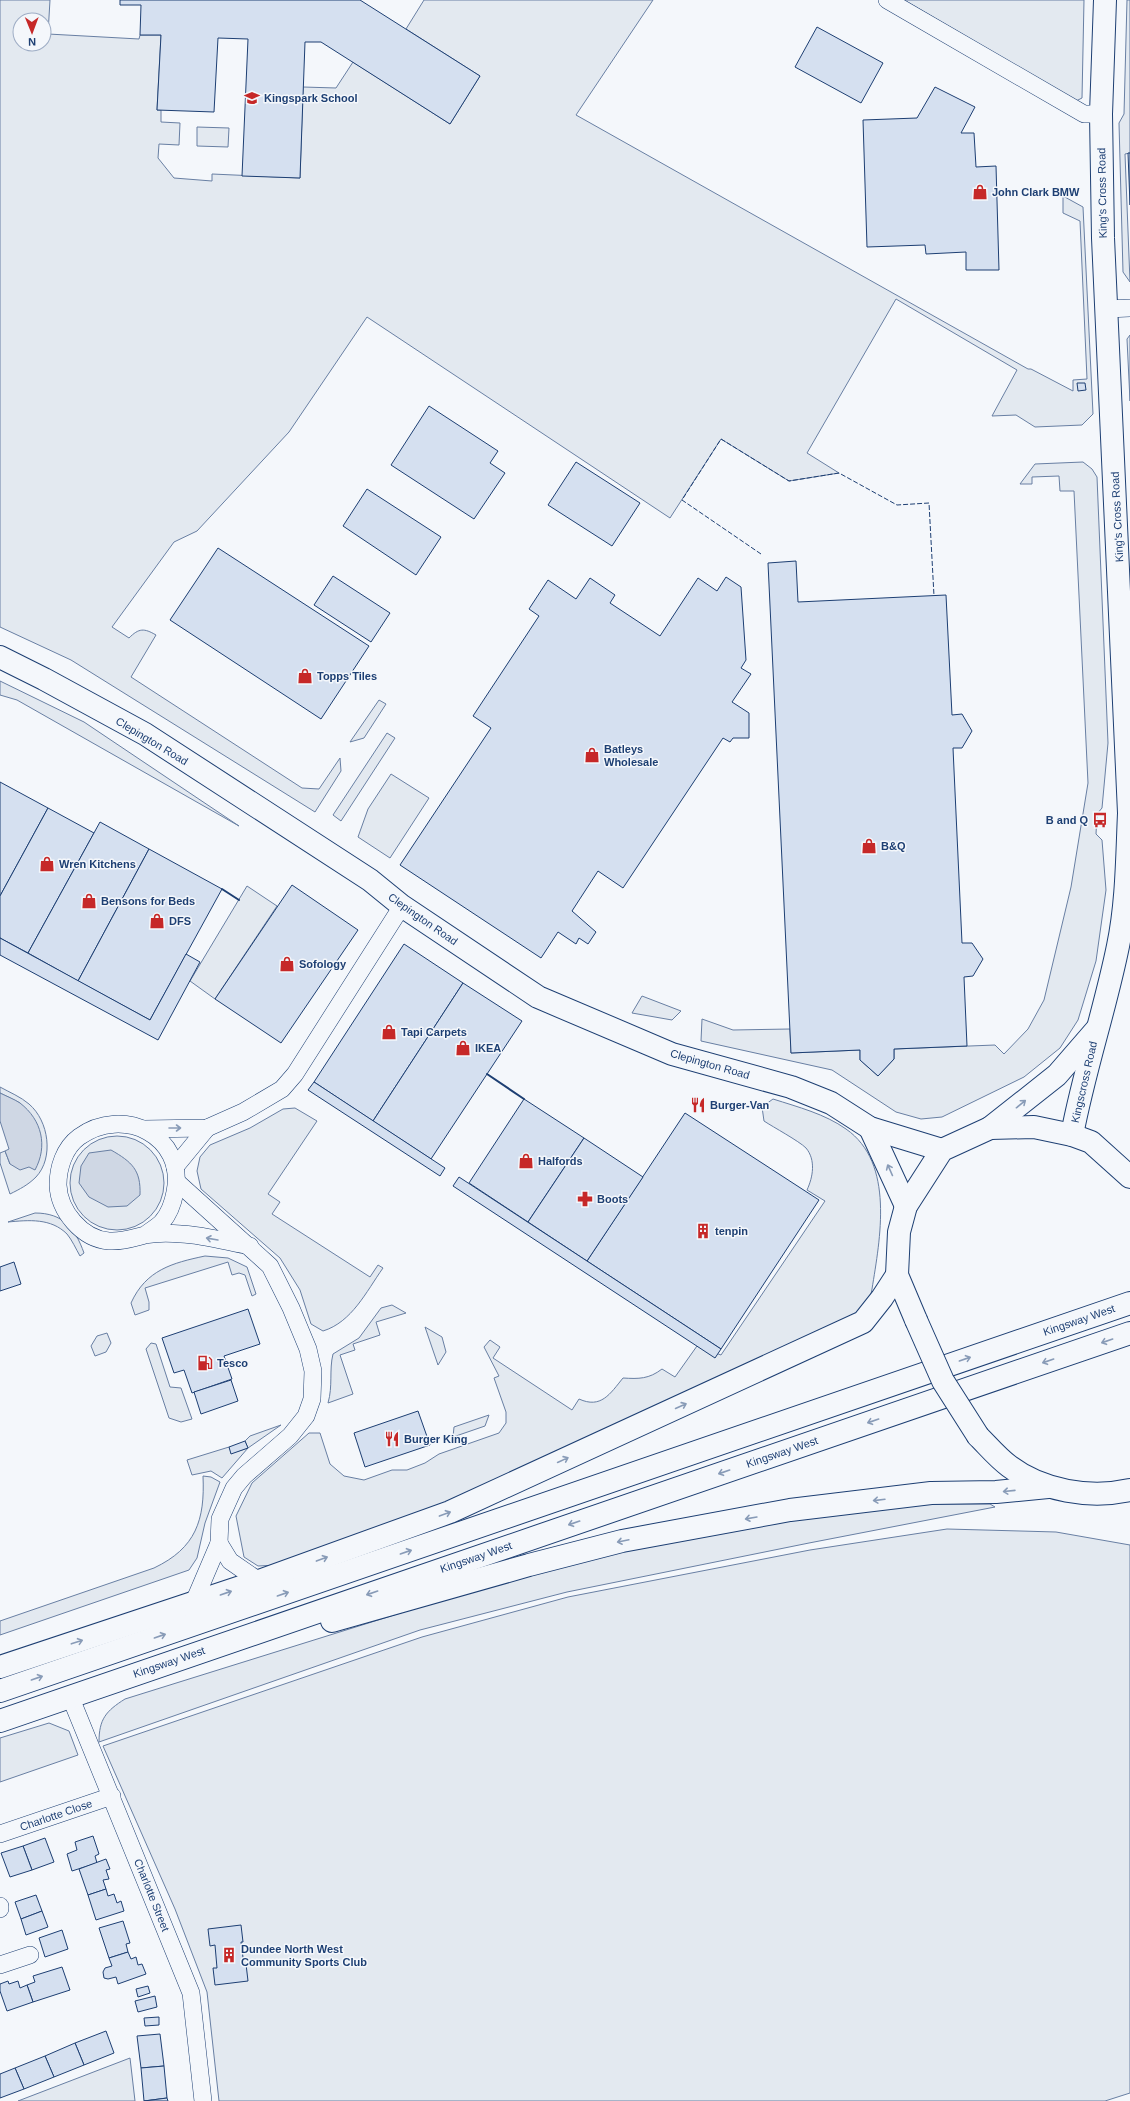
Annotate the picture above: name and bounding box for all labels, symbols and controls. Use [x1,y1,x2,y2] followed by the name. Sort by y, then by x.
[12,12,52,52] north arrow
[28,36,36,48] text: N
[243,89,261,107] school or university icon: Kingspark School
[264,92,358,104] place label: Kingspark School
[1095,148,1109,238] street label: King's Cross Road
[971,183,989,201] shop icon: John Clark BMW
[992,186,1080,198] place label: John Clark BMW
[1109,471,1125,563] street label: King's Cross Road
[296,667,314,685] shop icon: Topps Tiles
[317,670,377,682] place label: Topps Tiles
[114,715,190,767] street label: Clepington Road
[604,743,658,768] place label: Batleys Wholesale
[583,746,601,764] shop icon: Batleys Wholesale
[1091,811,1109,829] bus stop icon: B and Q
[1046,814,1088,826] place label: B and Q
[860,837,878,855] shop icon: B&Q
[881,840,906,852] place label: B&Q
[38,855,56,873] shop icon: Wren Kitchens
[59,858,136,870] place label: Wren Kitchens
[386,891,460,947] street label: Clepington Road
[80,892,98,910] shop icon: Bensons for Beds
[101,895,195,907] place label: Bensons for Beds
[148,912,166,930] shop icon: DFS
[169,915,191,927] place label: DFS
[278,955,296,973] shop icon: Sofology
[299,958,347,970] place label: Sofology
[380,1023,398,1041] shop icon: Tapi Carpets
[401,1026,467,1038] place label: Tapi Carpets
[454,1039,472,1057] shop icon: IKEA
[1069,1040,1099,1124] street label: Kingscross Road
[475,1042,501,1054] place label: IKEA
[669,1047,751,1081] street label: Clepington Road
[689,1096,707,1114] restaurant icon: Burger-Van
[710,1099,770,1111] place label: Burger-Van
[1015,1100,1026,1108] one-way arrow
[168,1124,181,1132] one-way arrow
[517,1152,535,1170] shop icon: Halfords
[538,1155,583,1167] place label: Halfords
[886,1165,893,1177] one-way arrow
[576,1190,594,1208] pharmacy icon: Boots
[597,1193,628,1205] place label: Boots
[694,1222,712,1240] building icon: tenpin
[715,1225,748,1237] place label: tenpin
[205,1235,218,1243] one-way arrow
[1042,1302,1116,1338] street label: Kingsway West
[1102,1337,1114,1345] one-way arrow
[196,1354,214,1372] fuel station icon: Tesco
[958,1355,970,1363] one-way arrow
[217,1357,248,1369] place label: Tesco
[1042,1358,1055,1365] one-way arrow
[675,1402,687,1409] one-way arrow
[867,1418,880,1425] one-way arrow
[383,1430,401,1448] restaurant icon: Burger King
[404,1433,468,1445] place label: Burger King
[745,1434,819,1470] street label: Kingsway West
[556,1456,568,1463] one-way arrow
[718,1469,730,1477] one-way arrow
[1003,1487,1016,1495] one-way arrow
[873,1496,886,1503] one-way arrow
[438,1510,450,1518] one-way arrow
[744,1514,757,1522] one-way arrow
[569,1520,581,1528] one-way arrow
[617,1538,630,1546] one-way arrow
[439,1539,513,1575] street label: Kingsway West
[399,1547,411,1555] one-way arrow
[316,1554,328,1562] one-way arrow
[220,1588,232,1596] one-way arrow
[276,1590,289,1597] one-way arrow
[365,1590,378,1597] one-way arrow
[153,1632,166,1639] one-way arrow
[71,1637,83,1645] one-way arrow
[132,1644,206,1680] street label: Kingsway West
[31,1674,43,1682] one-way arrow
[18,1797,94,1833] street label: Charlotte Close
[132,1857,172,1933] street label: Charlotte Street
[241,1943,367,1968] place label: Dundee North West Community Sports Club
[220,1946,238,1964] building icon: Dundee North West Community Sports Club

